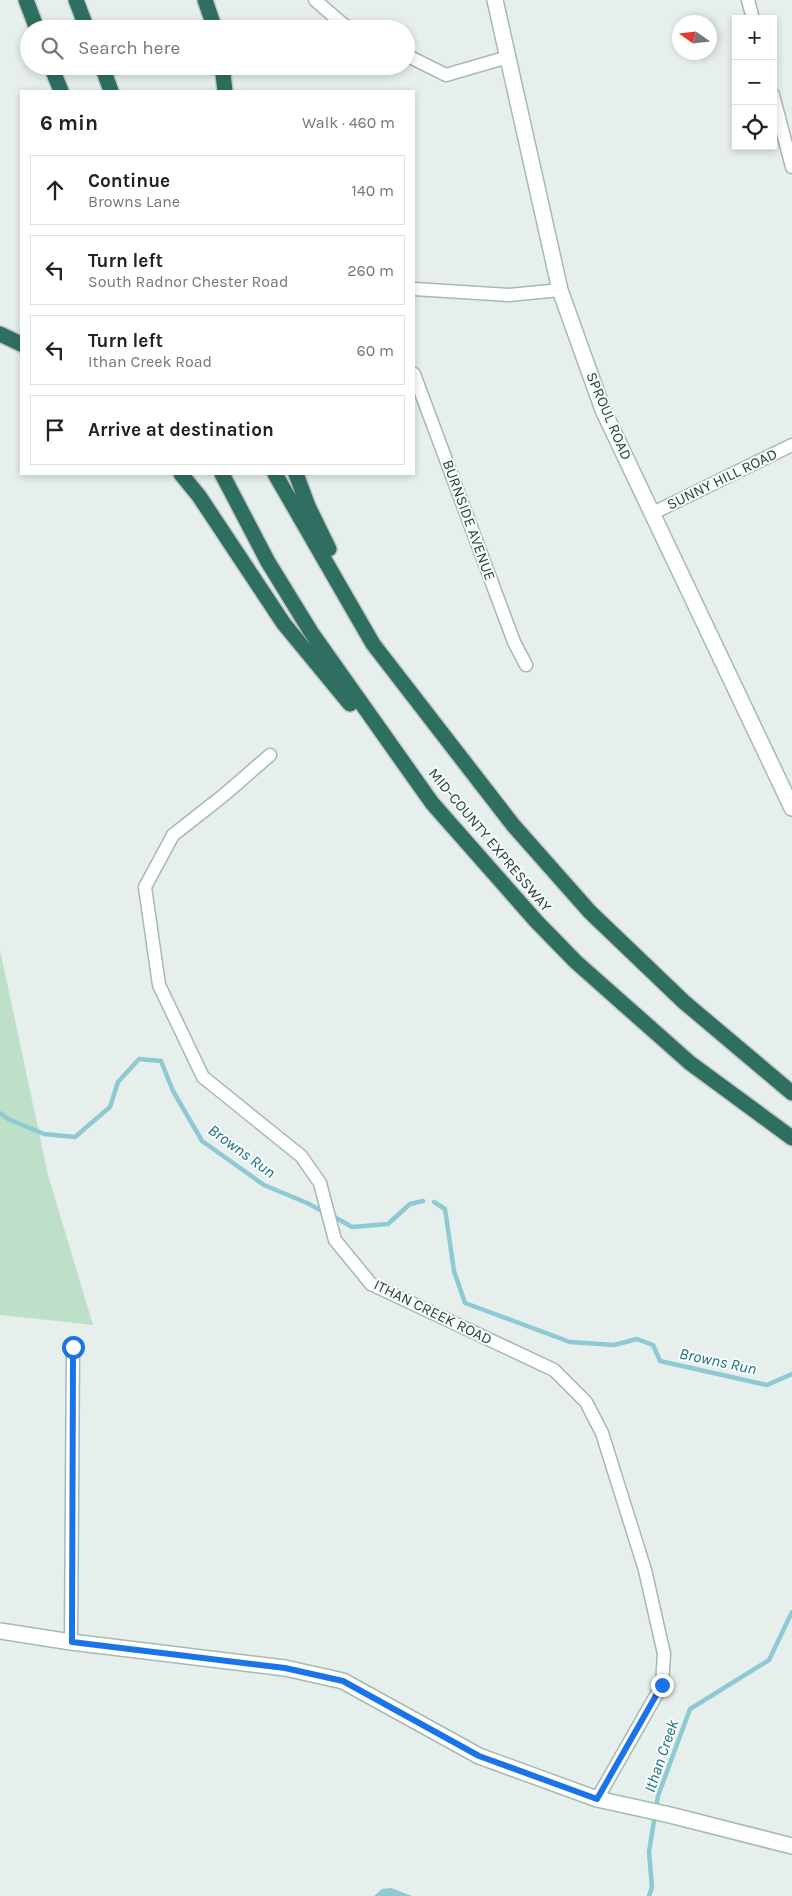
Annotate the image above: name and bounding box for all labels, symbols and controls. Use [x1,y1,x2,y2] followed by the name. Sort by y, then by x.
[672,15,717,60] north arrow
[732,15,777,150] map controls
[732,15,777,60] button: +
[20,20,415,75] search box
[38,34,66,62] icon: search
[78,37,180,59] text: Search here
[732,60,777,105] button: −
[732,105,777,150] button: locate
[40,111,98,135] text: 6 min
[302,113,395,132] text: Walk · 460 m
[88,170,170,192] text: Continue
[41,176,69,204] icon: ahead
[352,181,394,200] text: 140 m
[88,192,180,211] text: Browns Lane
[88,250,163,272] text: Turn left
[41,256,69,284] icon: left
[347,261,394,280] text: 260 m
[88,272,288,291] text: South Radnor Chester Road
[88,330,163,352] text: Turn left
[41,336,69,364] icon: left
[357,341,394,360] text: 60 m
[88,352,212,371] text: Ithan Creek Road
[582,369,636,463] street label: SPROUL ROAD
[41,416,69,444] icon: arrive
[88,419,274,441] text: Arrive at destination
[664,445,780,513] street label: SUNNY HILL ROAD
[439,457,499,583] street label: BURNSIDE AVENUE
[425,765,556,916] street label: MID-COUNTY EXPRESSWAY
[205,1120,279,1182] water label: Browns Run
[371,1276,495,1348] street label: ITHAN CREEK ROAD
[62,1336,85,1359] route start
[678,1344,758,1378] water label: Browns Run
[651,1674,674,1697] route end
[640,1716,683,1795] water label: Ithan Creek

